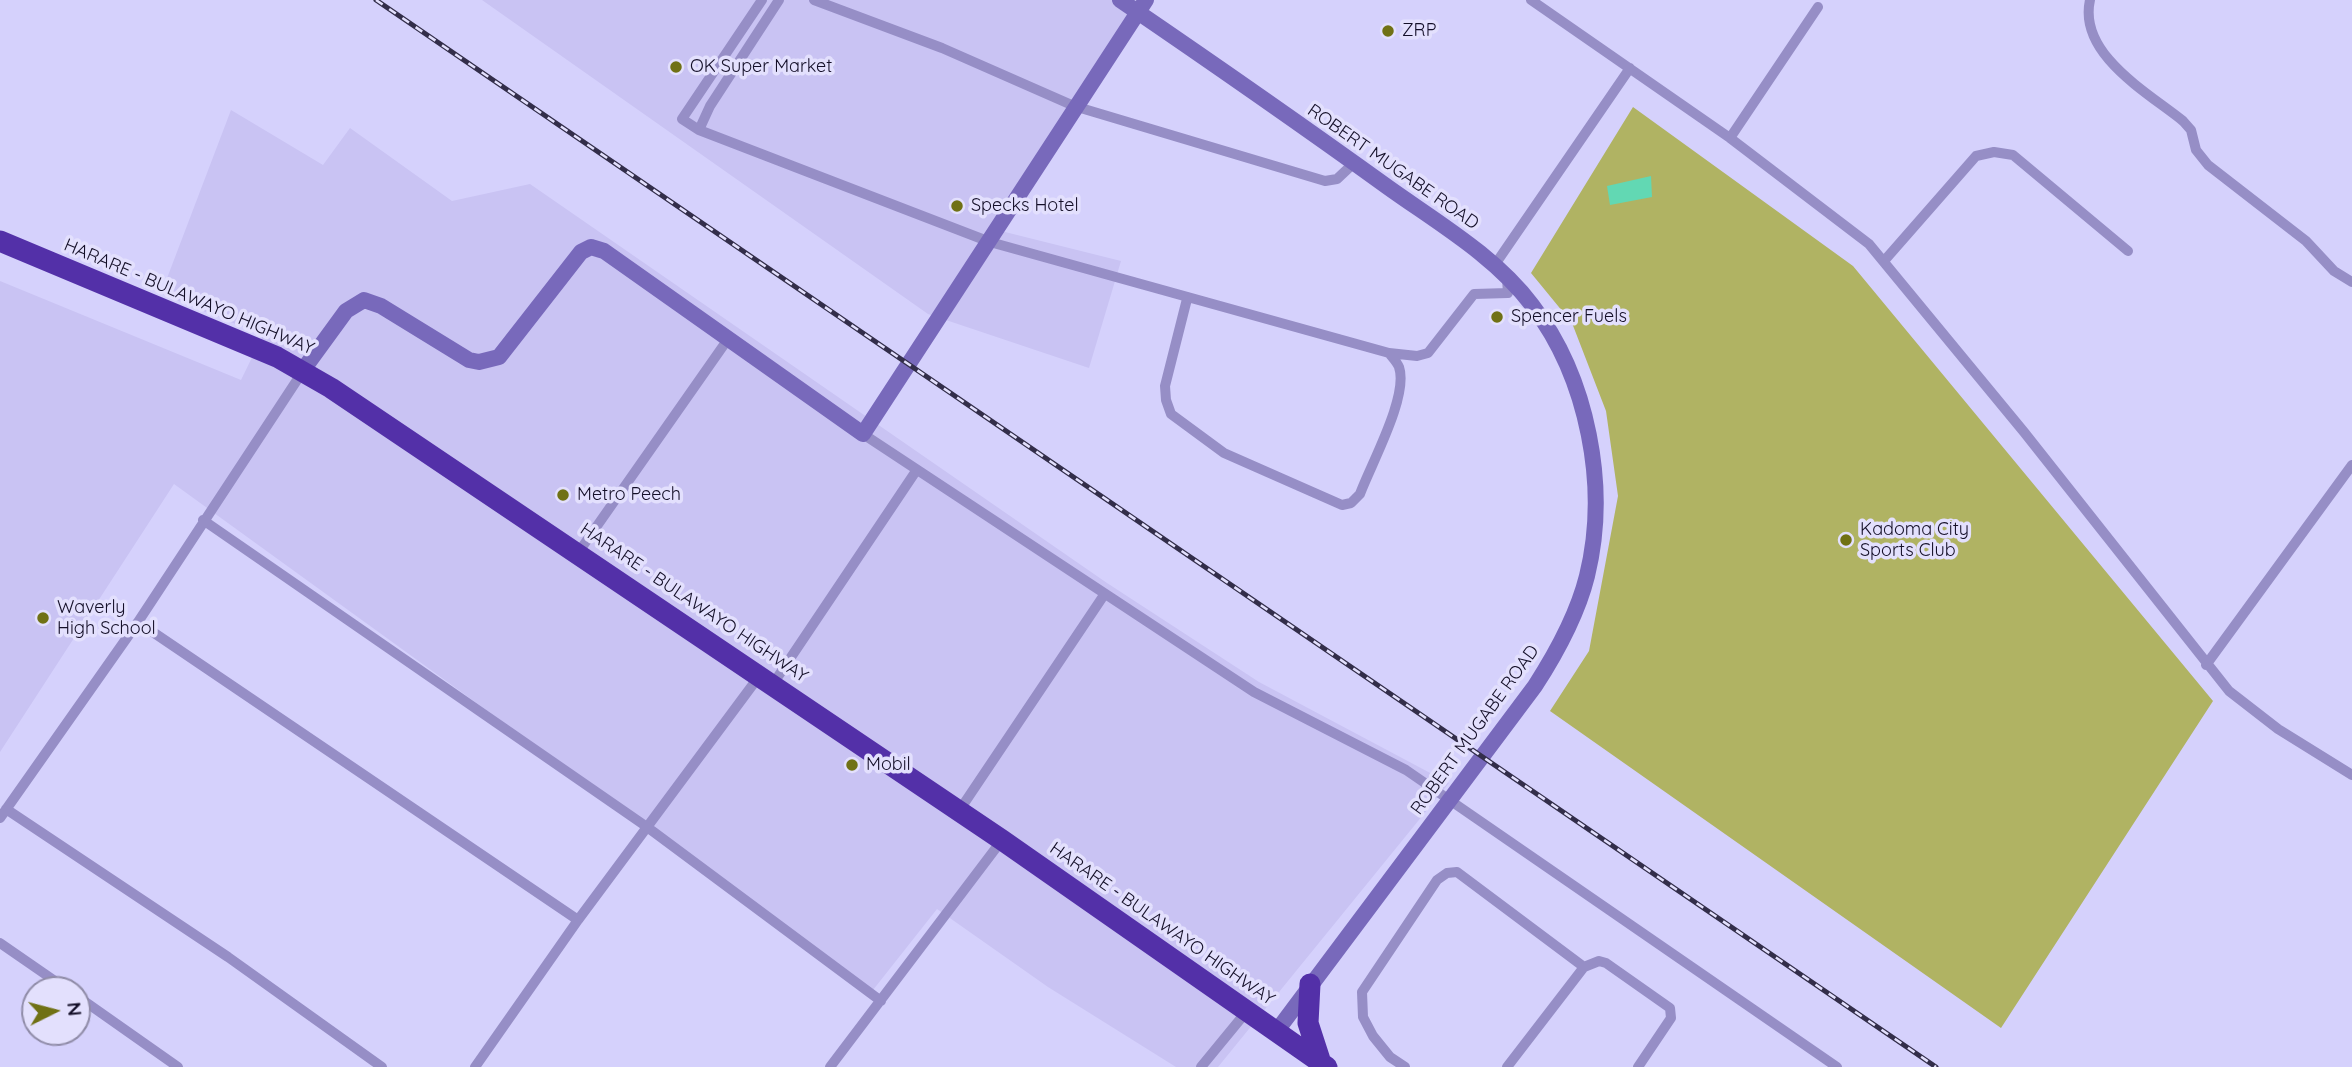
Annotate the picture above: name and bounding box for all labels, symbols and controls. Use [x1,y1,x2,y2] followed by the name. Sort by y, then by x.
[1402,20,1436,42] place label: ZRP
[1380,23,1396,39] marker: ZRP
[690,56,832,78] place label: OK Super Market
[668,59,684,75] marker: OK Super Market
[1303,100,1483,234] street label: ROBERT MUGABE ROAD
[971,195,1079,217] place label: Specks Hotel
[949,198,965,214] marker: Specks Hotel
[61,234,317,360] street label: HARARE - BULAWAYO HIGHWAY
[1511,306,1627,328] place label: Spencer Fuels
[1489,309,1505,325] marker: Spencer Fuels
[577,484,681,506] place label: Metro Peech
[555,487,571,503] marker: Metro Peech
[576,519,812,687] street label: HARARE - BULAWAYO HIGHWAY
[1860,519,1969,562] place label: Kadoma City Sports Club
[1838,532,1854,548] marker: Kadoma City Sports Club
[57,597,156,640] place label: Waverly High School
[35,610,51,626] marker: Waverly High School
[1406,641,1544,819] street label: ROBERT MUGABE ROAD
[866,754,911,776] place label: Mobil
[844,757,860,773] marker: Mobil
[1045,838,1279,1010] street label: HARARE - BULAWAYO HIGHWAY
[21,976,91,1046] north arrow
[62,1001,88,1017] text: N

